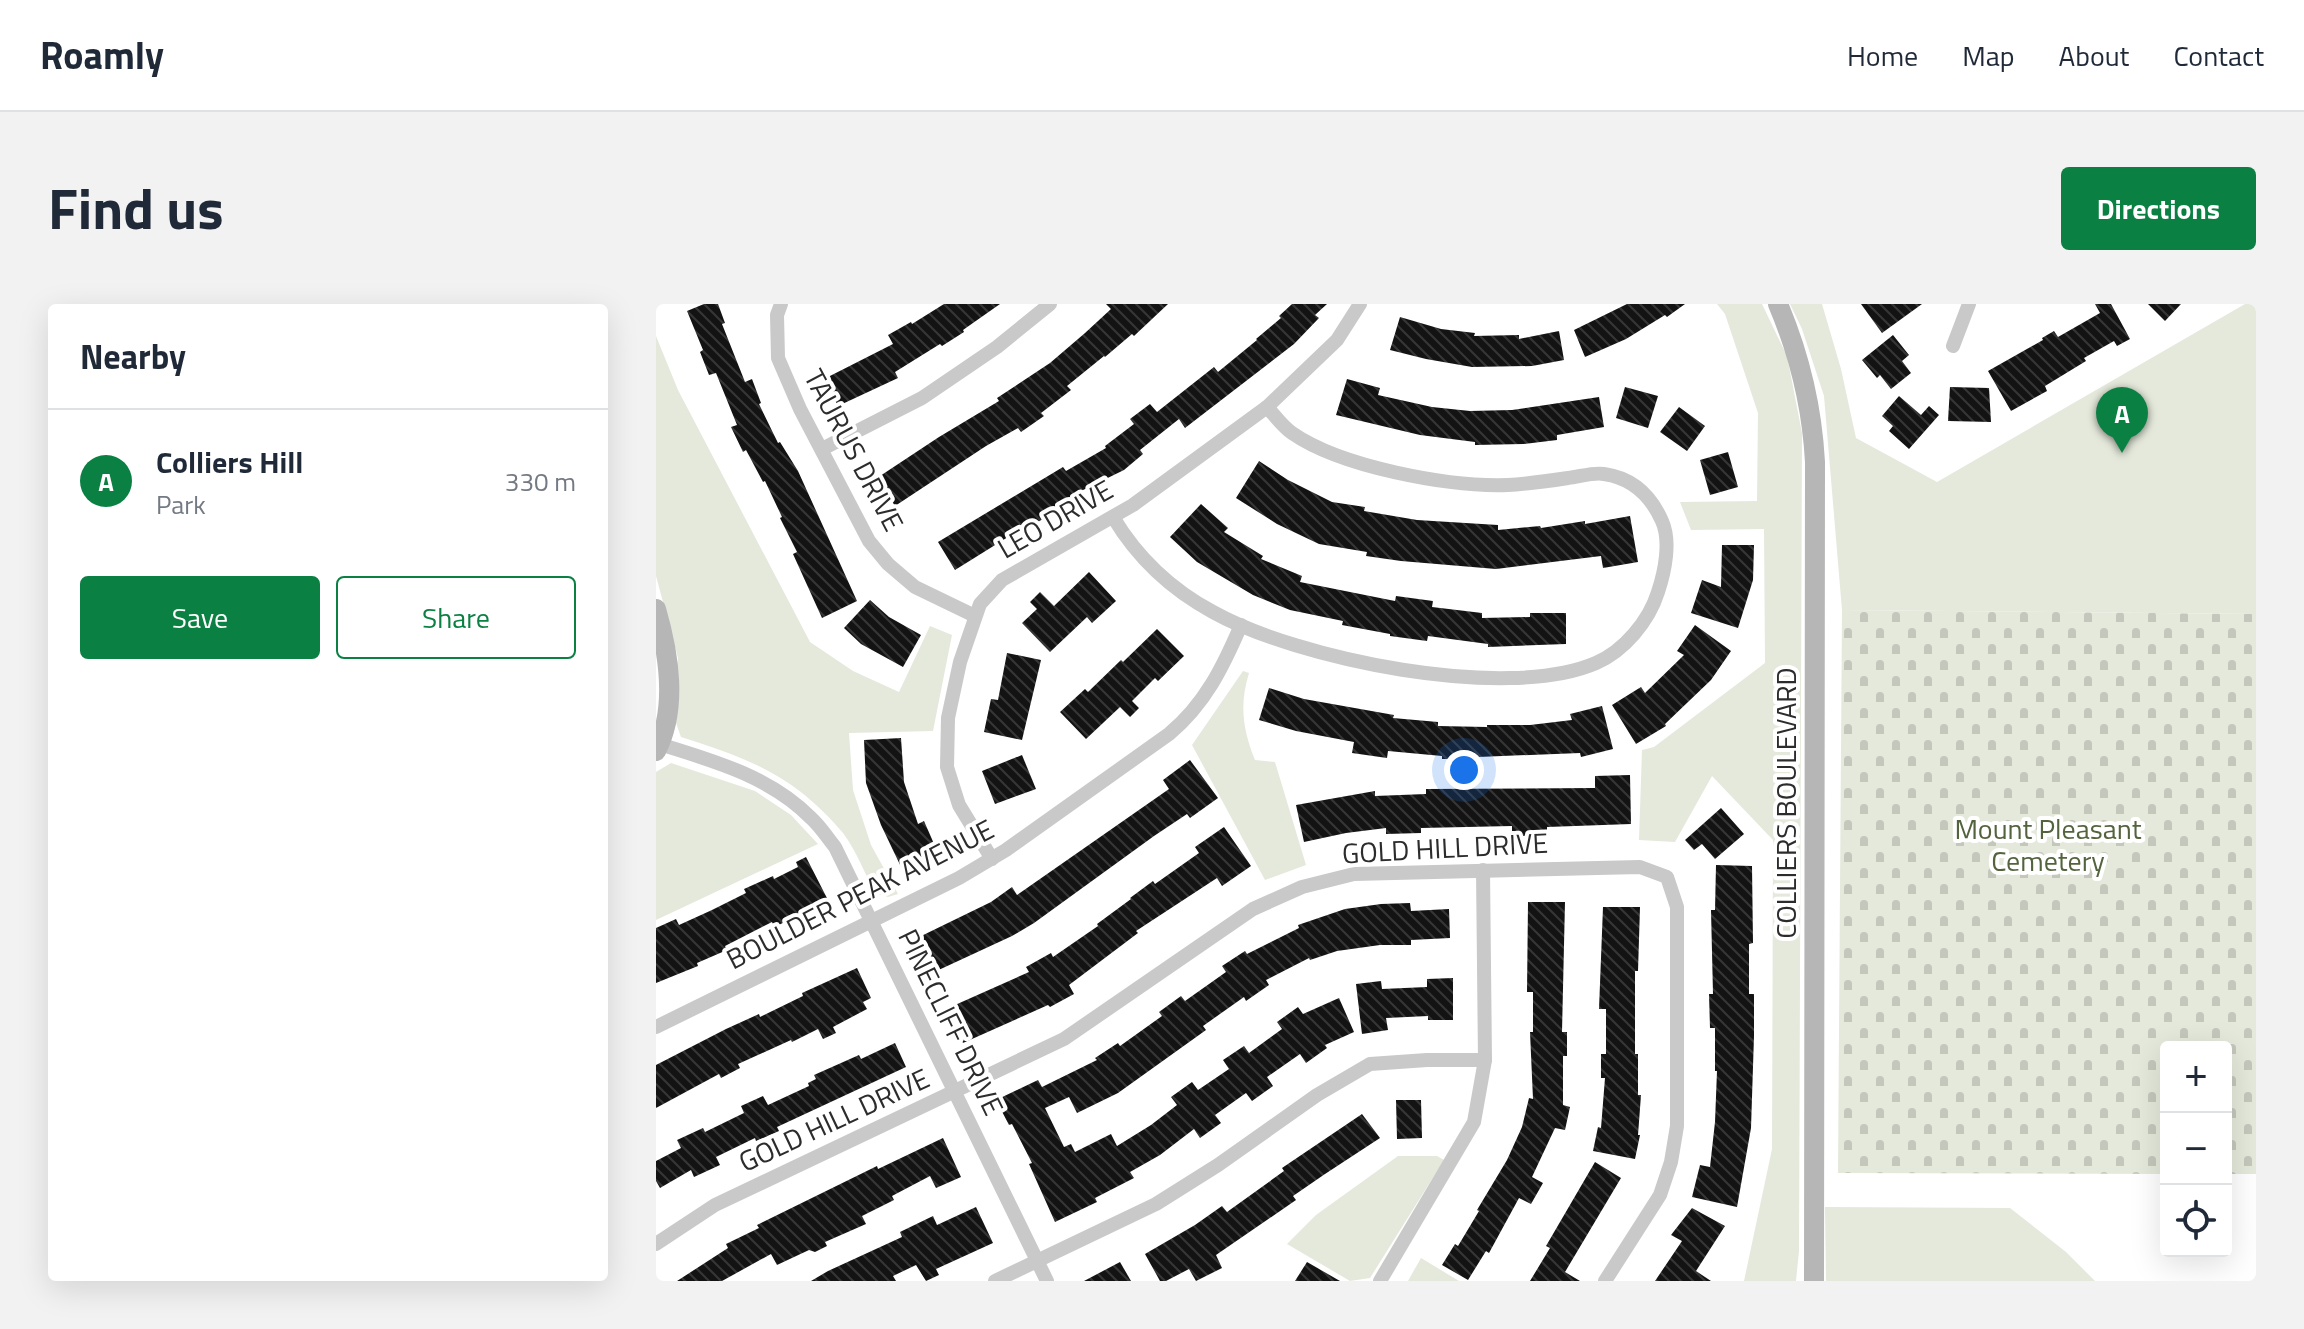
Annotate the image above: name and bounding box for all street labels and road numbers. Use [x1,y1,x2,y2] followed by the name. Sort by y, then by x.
[794,361,915,539] street label: TAURUS DRIVE
[989,468,1121,569] street label: LEO DRIVE
[1764,667,1807,939] street label: COLLIERS BOULEVARD
[719,807,1001,980] street label: BOULDER PEAK AVENUE
[1341,821,1549,874] street label: GOLD HILL DRIVE
[888,921,1015,1122] street label: PINECLIFF DRIVE
[731,1057,936,1183] street label: GOLD HILL DRIVE

